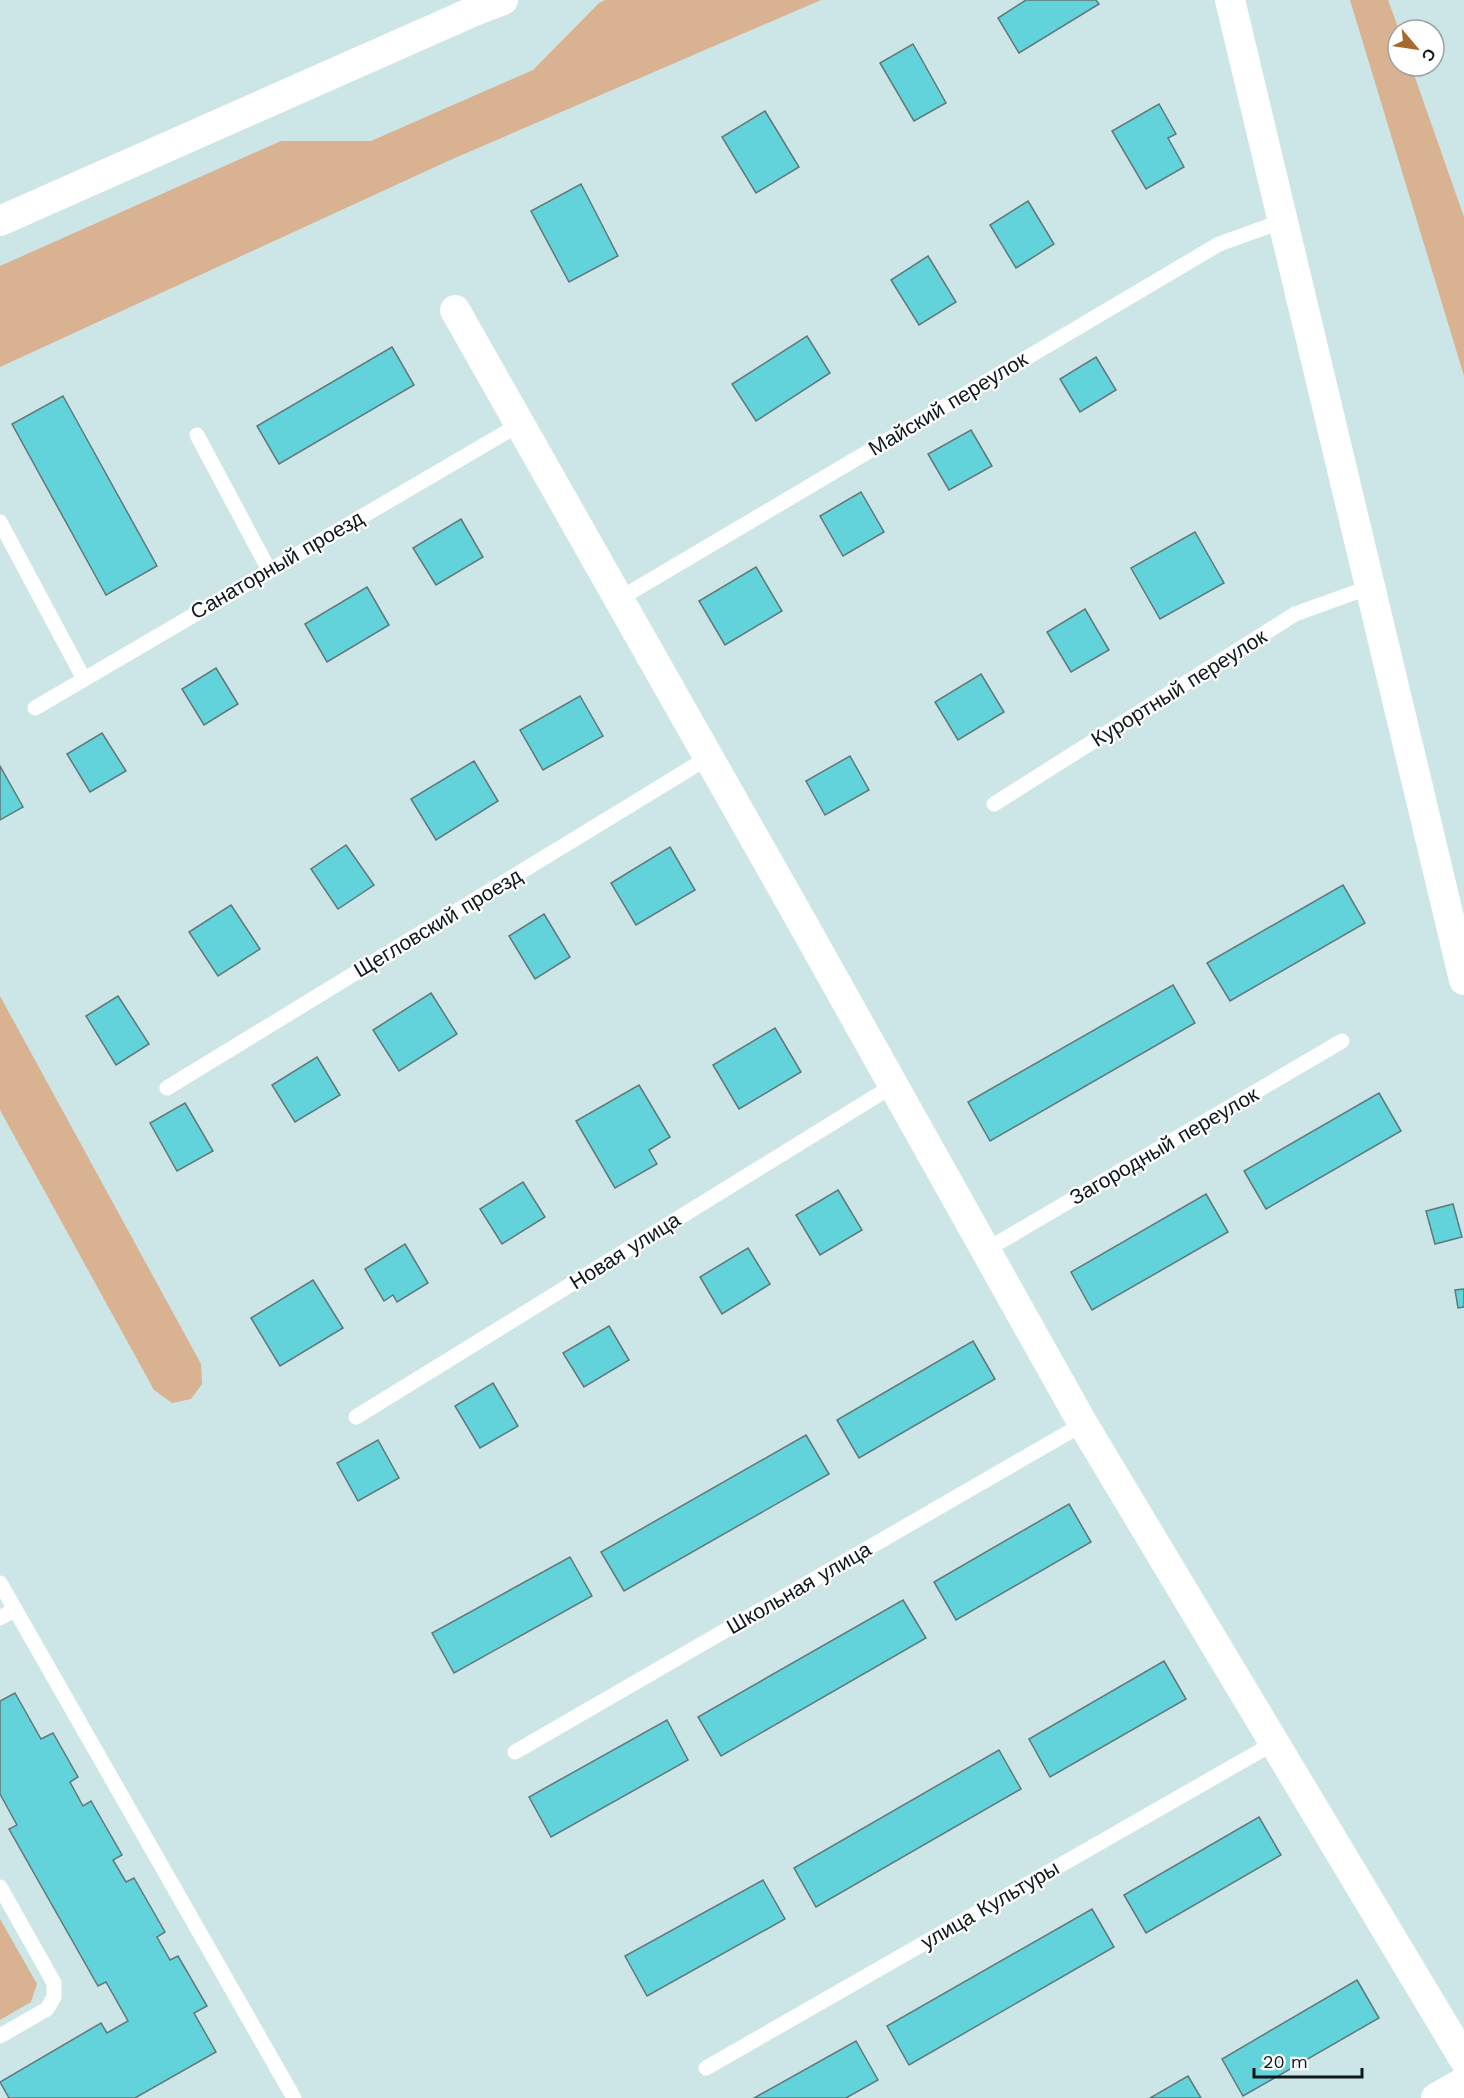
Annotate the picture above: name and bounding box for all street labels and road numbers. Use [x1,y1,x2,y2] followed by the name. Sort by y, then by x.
[864,346,1032,461] street label: Майский переулок
[186,505,368,624] street label: Санаторный проезд
[1087,623,1272,752] street label: Курортный переулок
[349,863,526,983] street label: Щегловский проезд
[1065,1081,1263,1210] street label: Загородный переулок
[565,1207,685,1294] street label: Новая улица
[722,1536,876,1639] street label: Школьная улица
[916,1855,1063,1954] street label: улица Культуры

